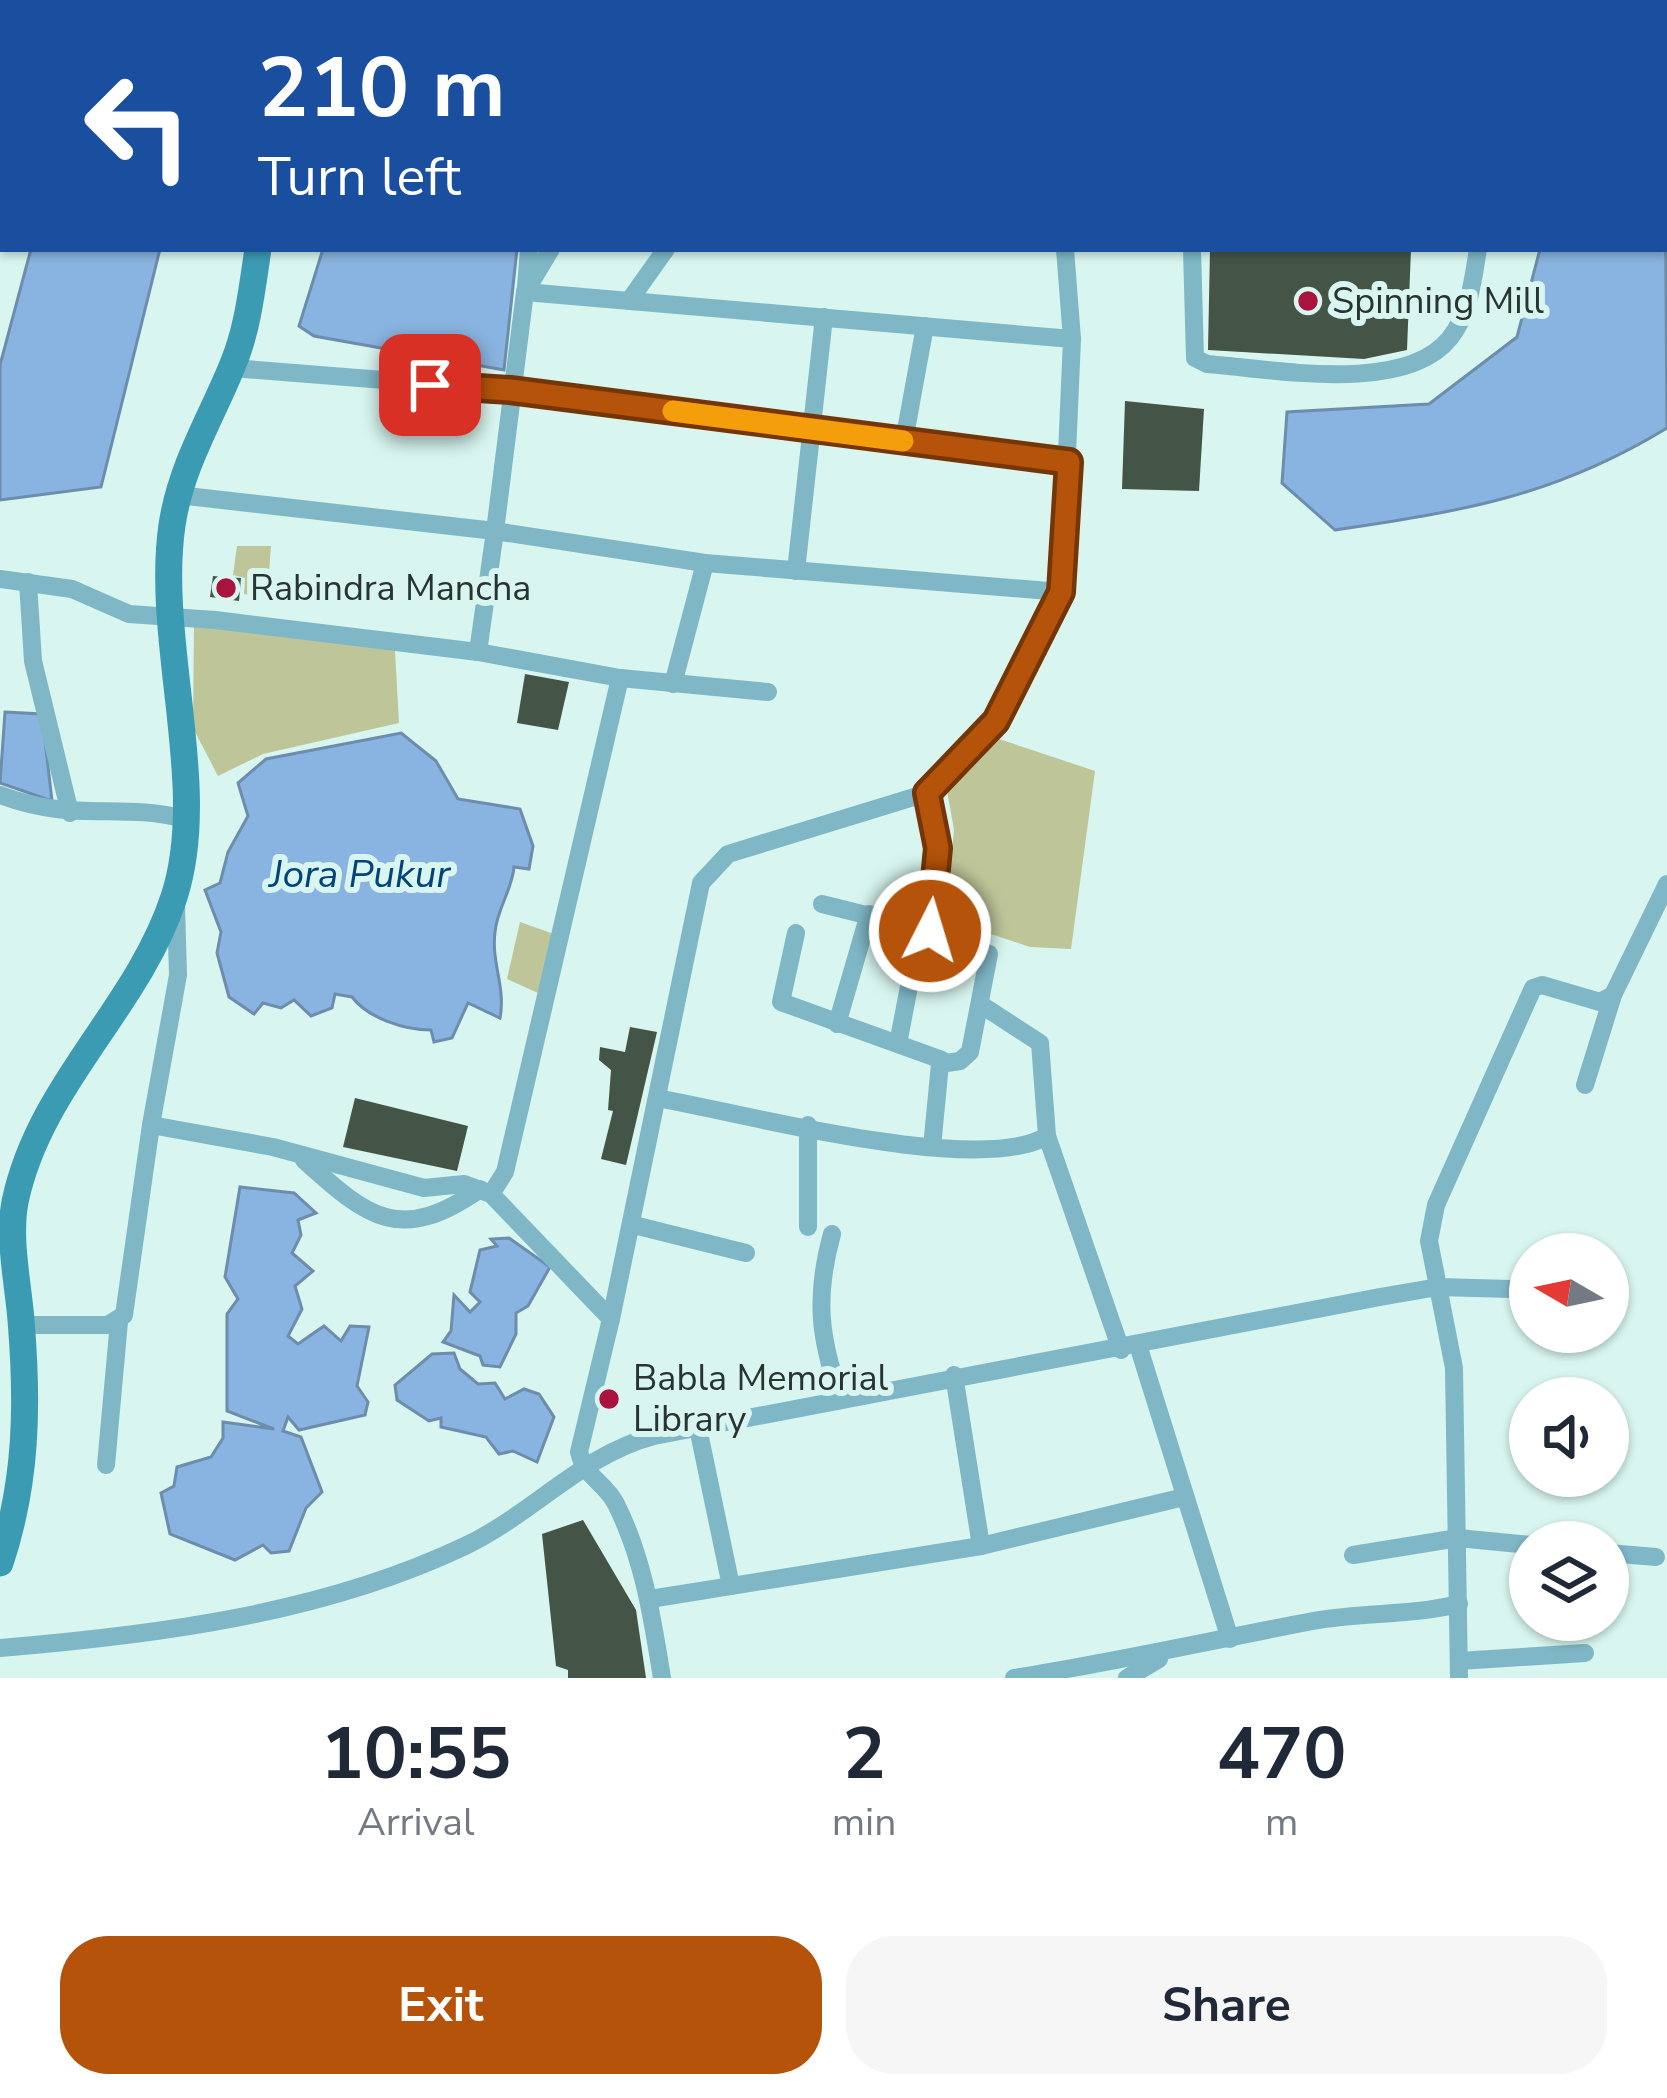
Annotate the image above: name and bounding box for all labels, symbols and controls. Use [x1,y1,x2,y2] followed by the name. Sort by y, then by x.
[258,31,506,146] text: 210 m
[60,48,216,204] icon: left
[258,140,461,214] text: Turn left
[1332,277,1544,326] place label: Spinning Mill
[1295,288,1321,314] marker: Spinning Mill
[379,334,481,436] pin
[397,352,463,418] icon: arrive
[250,564,531,613] place label: Rabindra Mancha
[213,575,239,601] marker: Rabindra Mancha
[268,848,451,901] water label: Jora Pukur
[867,868,993,994] position arrow
[1509,1233,1629,1353] north arrow
[1509,1233,1629,1641] map controls
[633,1354,888,1444] place label: Babla Memorial Library
[1509,1377,1629,1497] button: sound
[596,1386,622,1412] marker: Babla Memorial Library
[1509,1521,1629,1641] button: layers
[321,1705,511,1803] text: 10:55
[842,1705,886,1803] text: 2
[1217,1705,1346,1803] text: 470
[357,1796,475,1849] text: Arrival
[832,1796,896,1849] text: min
[1265,1796,1298,1849] text: m
[60,1936,822,2074] button: Exit
[846,1936,1607,2074] button: Share

